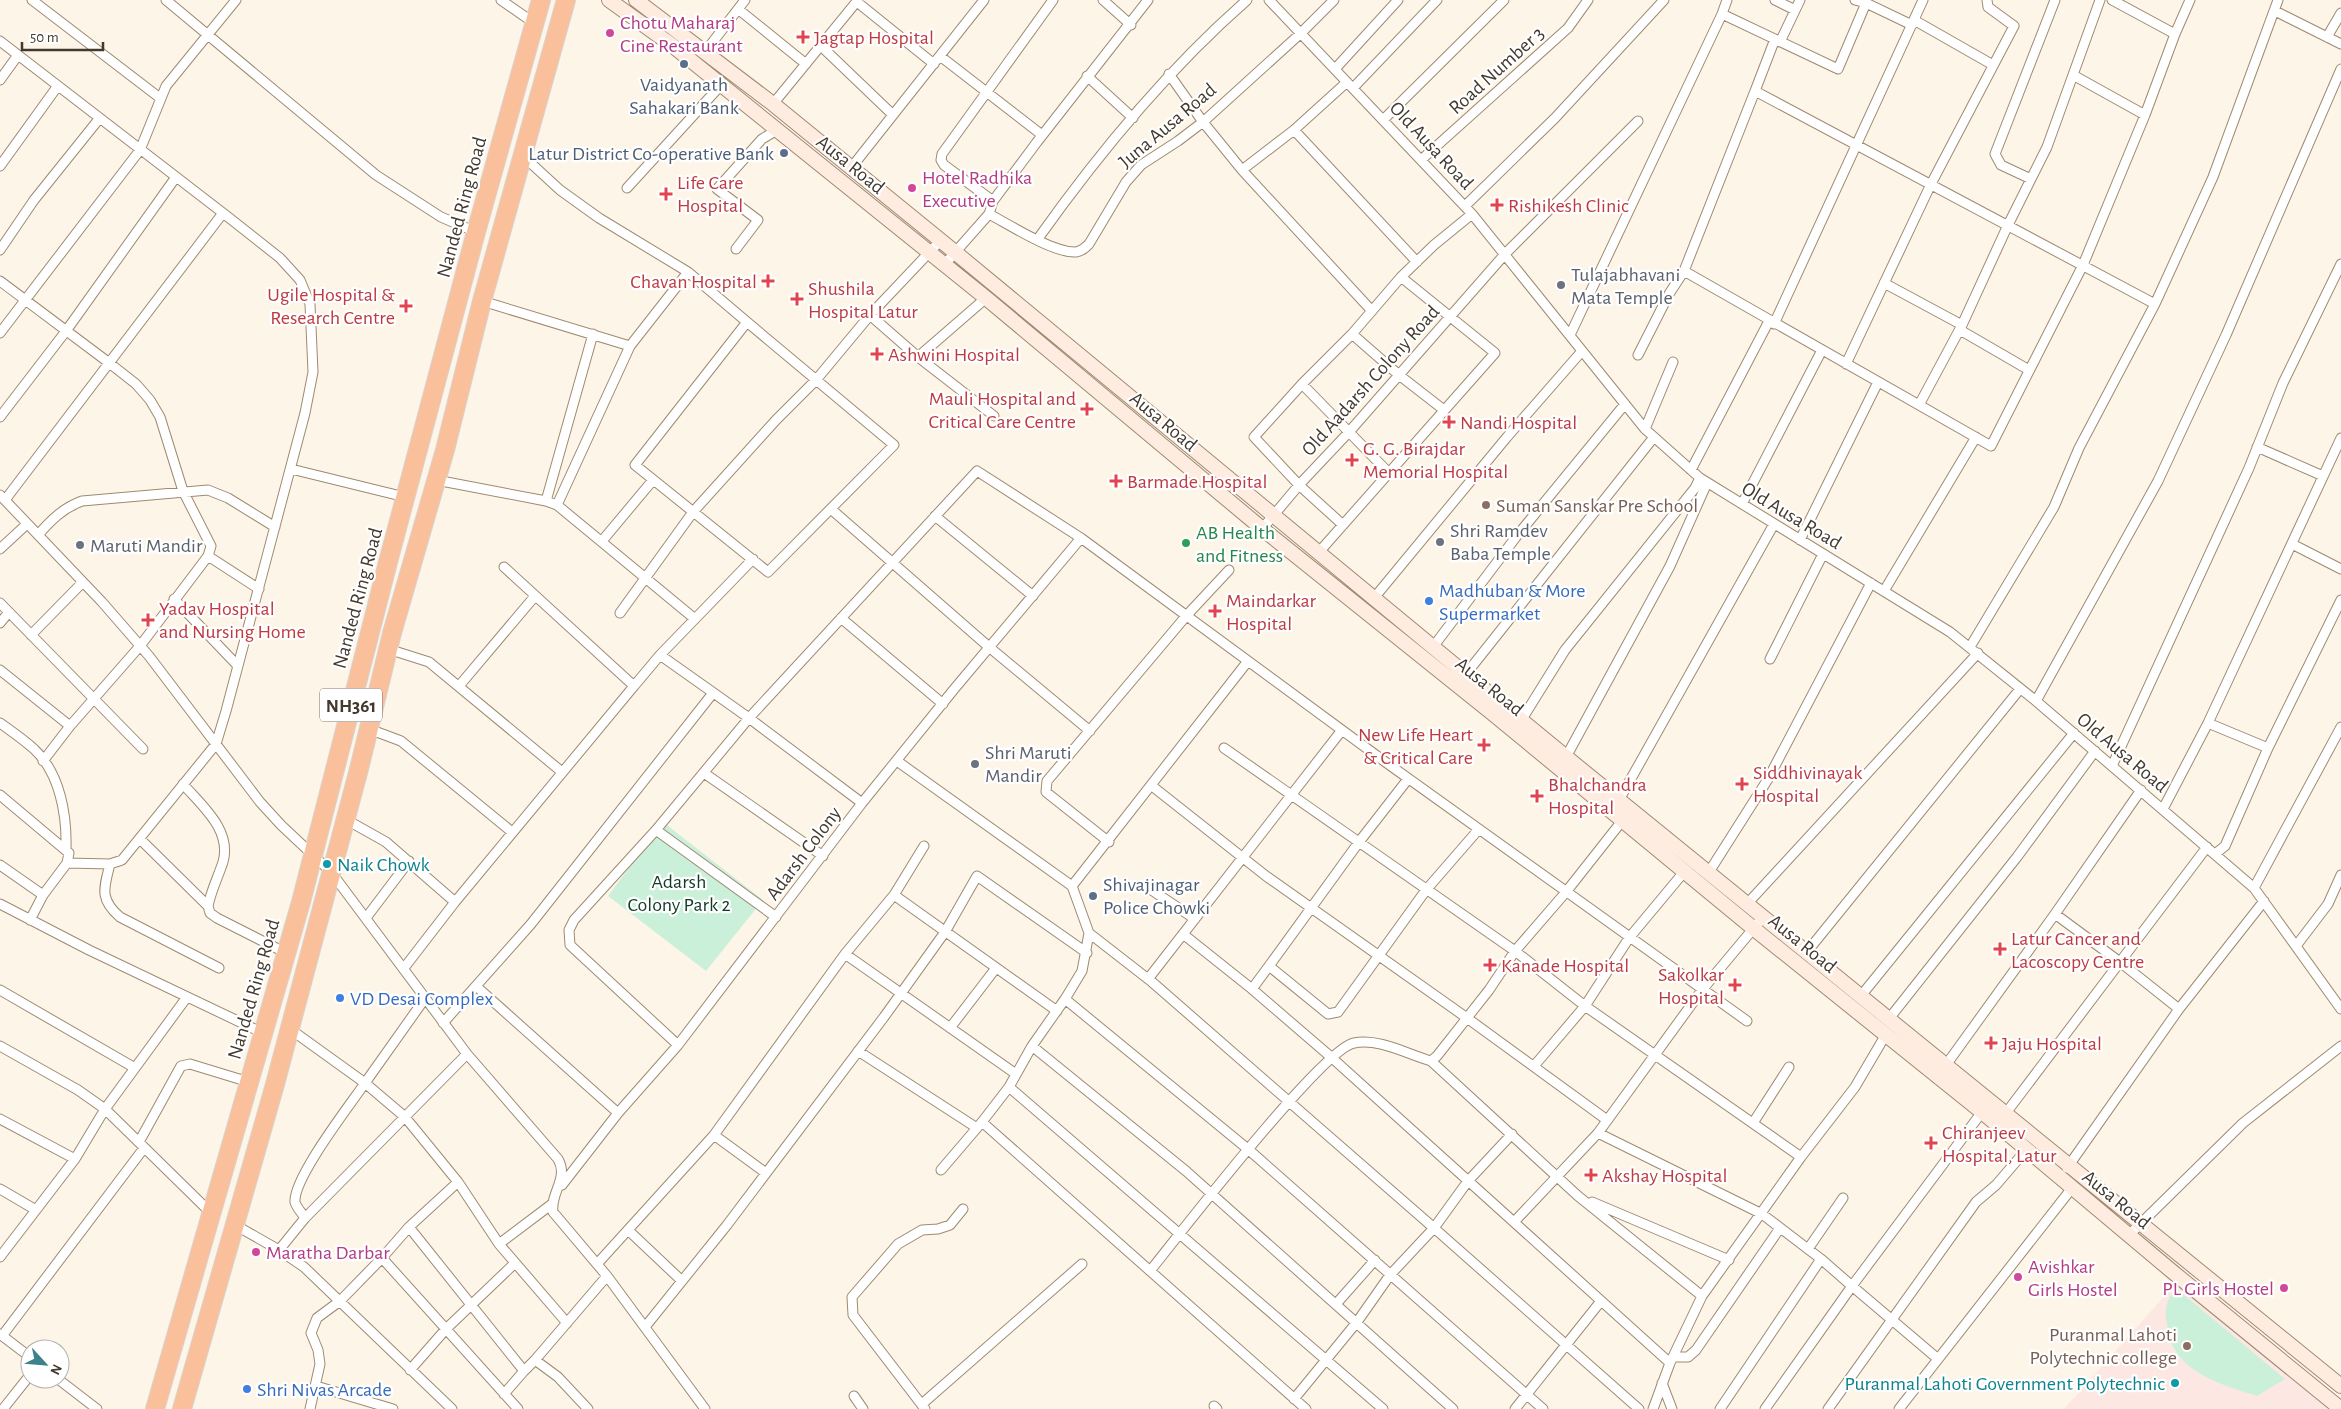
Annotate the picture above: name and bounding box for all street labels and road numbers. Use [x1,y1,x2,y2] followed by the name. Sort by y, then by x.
[1445,23,1548,118] street label: Road Number 3
[1115,80,1220,172] street label: Juna Ausa Road
[1386,98,1477,194] street label: Old Ausa Road
[813,131,888,198] street label: Ausa Road
[434,135,490,280] street label: Nanded Ring Road
[1298,302,1443,460] street label: Old Aadarsh Colony Road
[1126,388,1201,455] street label: Ausa Road
[1738,478,1845,553] street label: Old Ausa Road
[330,526,386,671] street label: Nanded Ring Road
[1452,653,1527,720] street label: Ausa Road
[320,688,382,722] road number: NH361
[2073,709,2172,797] street label: Old Ausa Road
[762,803,845,904] street label: Adarsh Colony
[1765,910,1840,977] street label: Ausa Road
[224,917,284,1062] street label: Nanded Ring Road
[2079,1166,2154,1233] street label: Ausa Road

